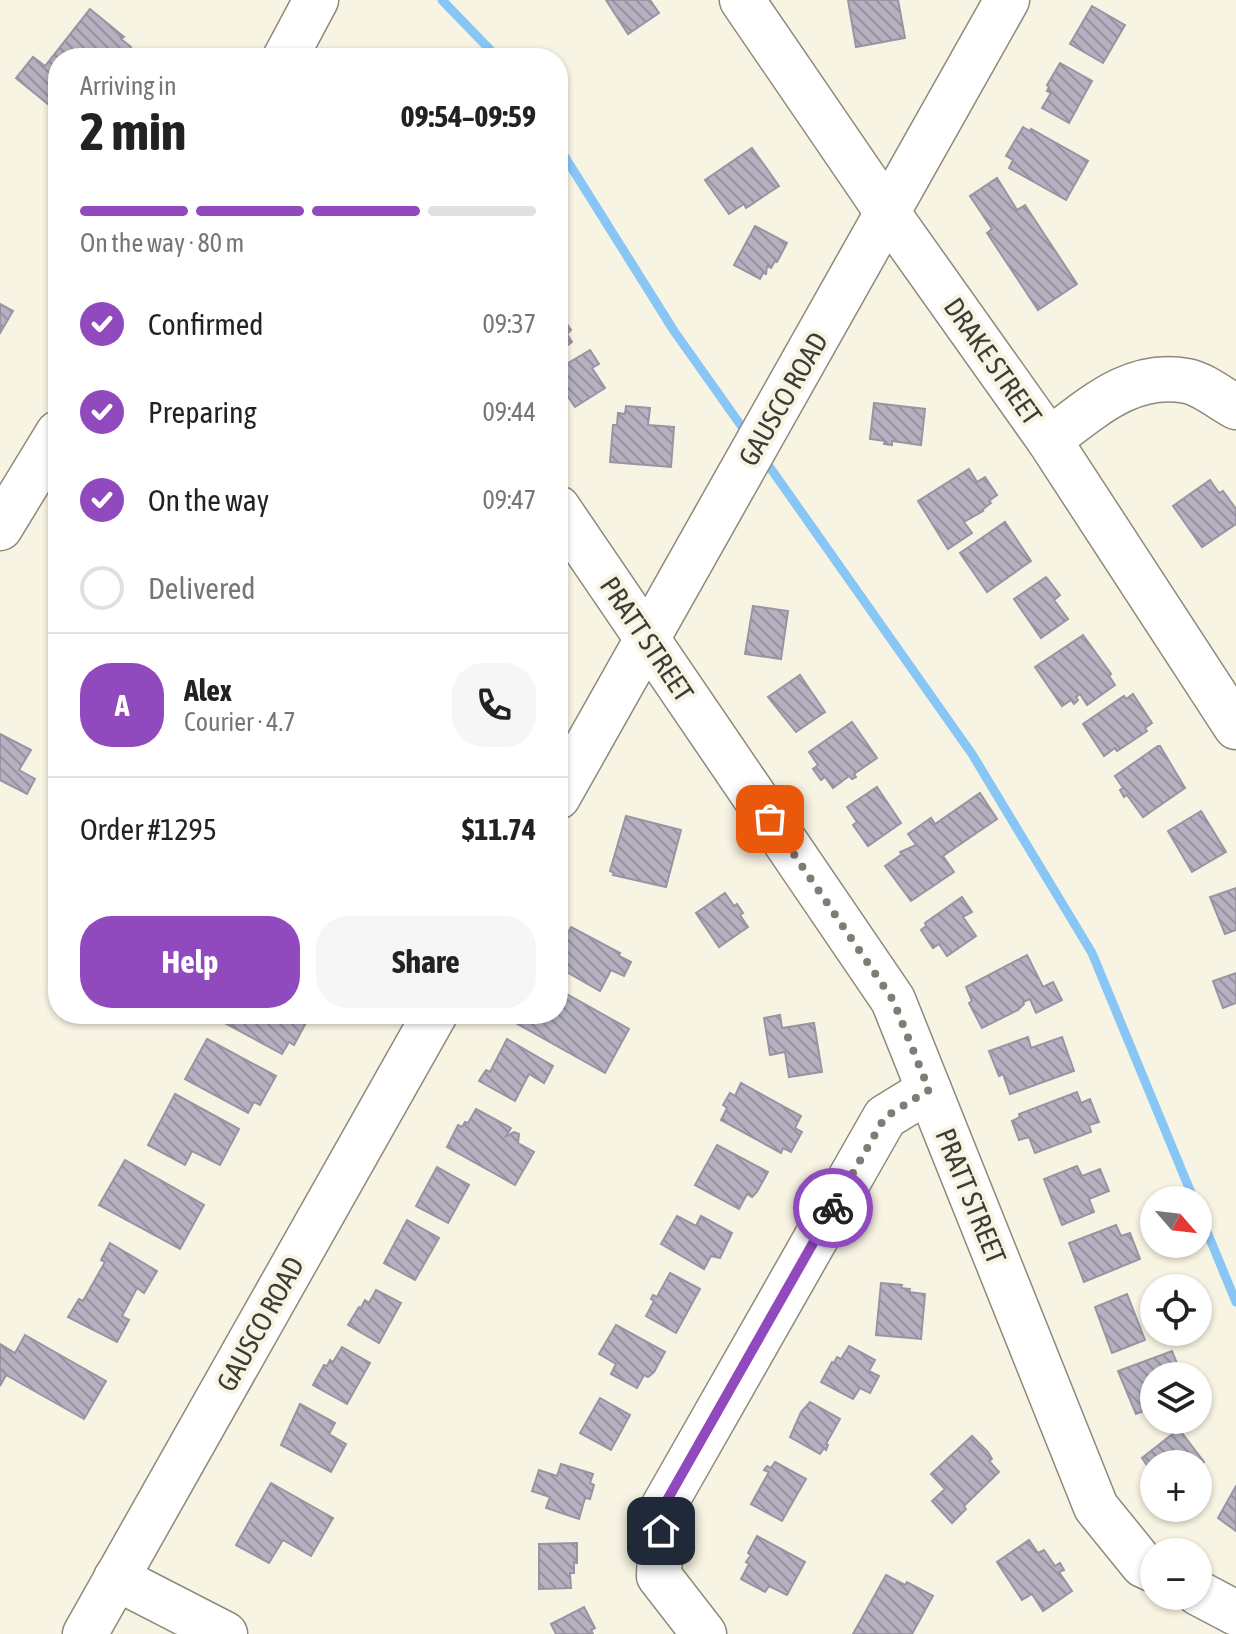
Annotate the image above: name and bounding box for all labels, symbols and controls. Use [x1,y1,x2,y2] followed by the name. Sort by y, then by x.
[80,71,177,101] text: Arriving in
[401,99,536,133] text: 09:54–09:59
[80,101,186,161] text: 2 min
[80,228,244,258] text: On the way · 80 m
[938,292,1048,430] street label: DRAKE STREET
[80,302,124,346] icon: check
[148,307,263,341] text: Confirmed
[482,309,536,339] text: 09:37
[732,327,834,471] street label: GAUSCO ROAD
[80,390,124,434] icon: check
[148,395,257,429] text: Preparing
[482,397,536,427] text: 09:44
[80,478,124,522] icon: check
[148,483,269,517] text: On the way
[482,485,536,515] text: 09:47
[148,571,256,605] text: Delivered
[594,571,700,707] street label: PRATT STREET
[452,663,536,747] button: phone
[184,673,232,707] text: Alex
[115,688,129,722] text: A
[184,707,295,737] text: Courier · 4.7
[736,785,804,853] pin
[748,797,792,841] icon: bag
[80,812,217,846] text: Order #1295
[462,812,536,846] text: $11.74
[80,916,300,1008] button: Help
[316,916,536,1008] button: Share
[929,1124,1013,1268] street label: PRATT STREET
[793,1168,873,1248] courier
[811,1186,855,1230] icon: bike
[1140,1186,1212,1258] north arrow
[1140,1186,1212,1610] map controls
[210,1251,310,1397] street label: GAUSCO ROAD
[1140,1274,1212,1346] button: locate
[1140,1362,1212,1434] button: layers
[1140,1450,1212,1522] button: +
[627,1497,695,1565] pin
[639,1509,683,1553] icon: home
[1140,1538,1212,1610] button: −

